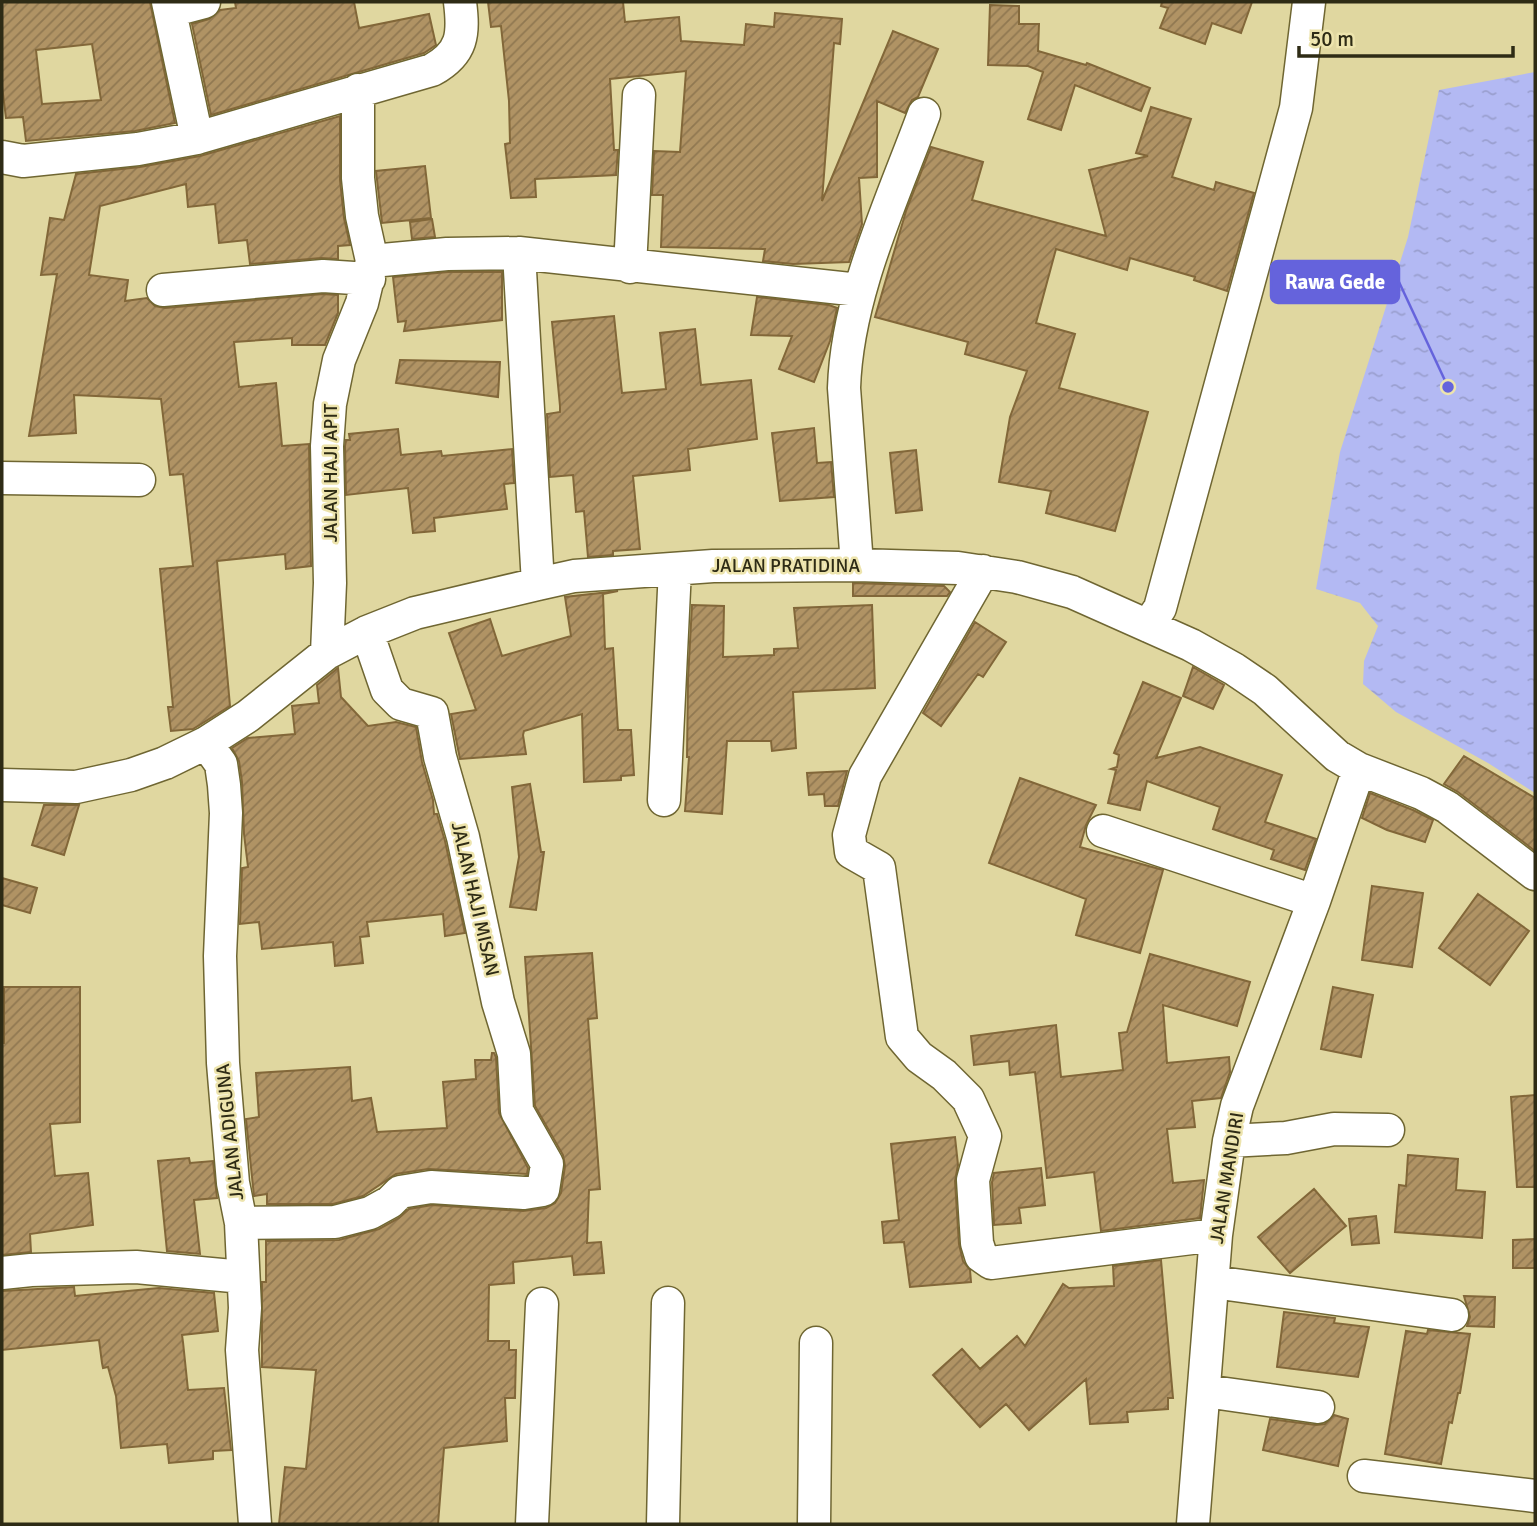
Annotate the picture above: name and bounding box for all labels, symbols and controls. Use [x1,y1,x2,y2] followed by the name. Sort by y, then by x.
[1299,14,1512,58] scale bar
[1310,26,1354,52] text: 50 m
[1271,261,1399,303] callout: Rawa Gede
[1285,269,1385,295] text: Rawa Gede
[319,403,343,542] street label: JALAN HAJI APIT
[712,554,860,578] street label: JALAN PRATIDINA
[446,820,504,978] street label: JALAN HAJI MISAN
[211,1062,249,1201] street label: JALAN ADIGUNA
[1205,1110,1249,1246] street label: JALAN MANDIRI

